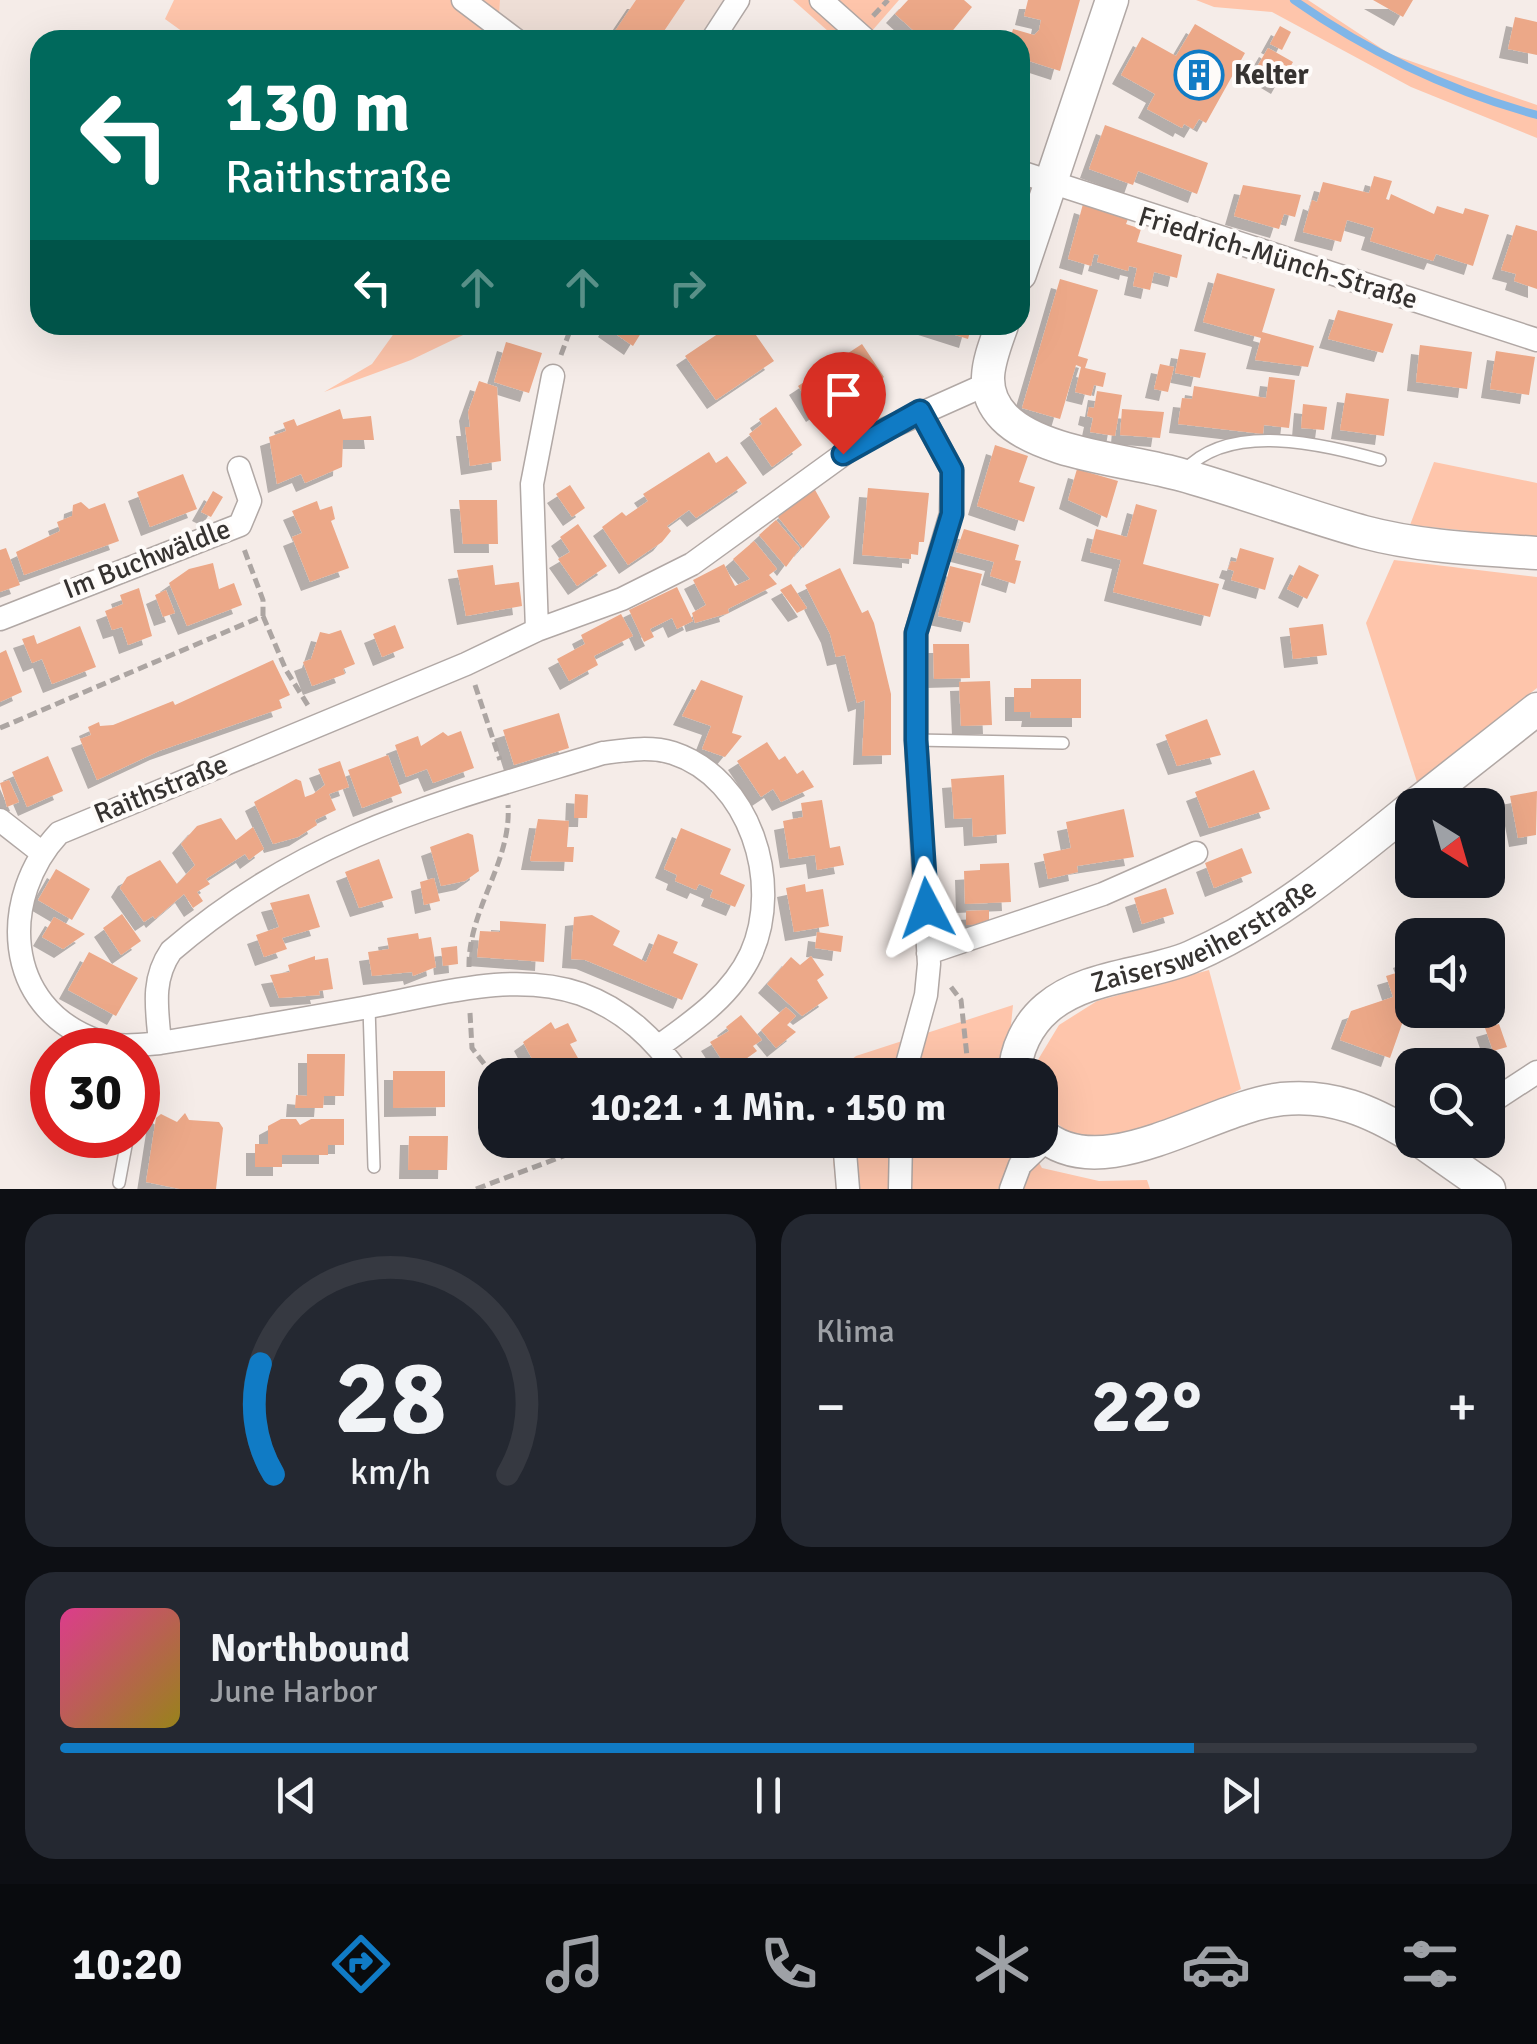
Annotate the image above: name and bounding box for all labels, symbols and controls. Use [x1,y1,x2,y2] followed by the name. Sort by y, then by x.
[1173,49,1225,101] building icon: Kelter
[1234,58,1310,92] place label: Kelter
[225,64,410,150] text: 130 m
[60,70,190,200] icon: left
[225,150,452,205] text: Raithstraße
[1134,199,1422,317] street label: Friedrich-Münch-Straße
[345,260,400,315] icon: left
[450,260,505,315] icon: ahead
[555,260,610,315] icon: ahead
[660,260,715,315] icon: right
[801,352,886,455] pin
[816,367,871,422] icon: arrive
[59,512,235,606] street label: Im Buchwäldle
[89,747,233,831] street label: Raithstraße
[1395,788,1505,898] north arrow
[1395,788,1505,1158] map controls
[875,856,979,960] position arrow
[1087,871,1323,1000] street label: Zaisersweiherstraße
[1395,918,1505,1028] button: sound
[30,1028,160,1158] speed limit sign: 30
[1395,1048,1505,1158] button: search
[590,1084,946,1131] text: 10:21 · 1 Min. · 150 m
[816,1312,895,1351] text: Klima
[334,1334,447,1462] text: 28
[1091,1360,1202,1453] text: 22°
[816,1373,846,1441] text: −
[1447,1373,1477,1441] text: +
[350,1450,431,1494] text: km/h
[210,1625,410,1672] text: Northbound
[210,1672,377,1711] text: June Harbor
[269,1768,324,1823] icon: previous
[741,1768,796,1823] icon: pause
[1213,1768,1268,1823] icon: next
[326,1929,396,1999] icon: directions
[540,1929,610,1999] icon: music
[754,1929,824,1999] icon: phone
[967,1929,1037,1999] icon: climate
[1181,1929,1251,1999] icon: car
[1395,1929,1465,1999] icon: filters
[72,1937,182,1992] text: 10:20

